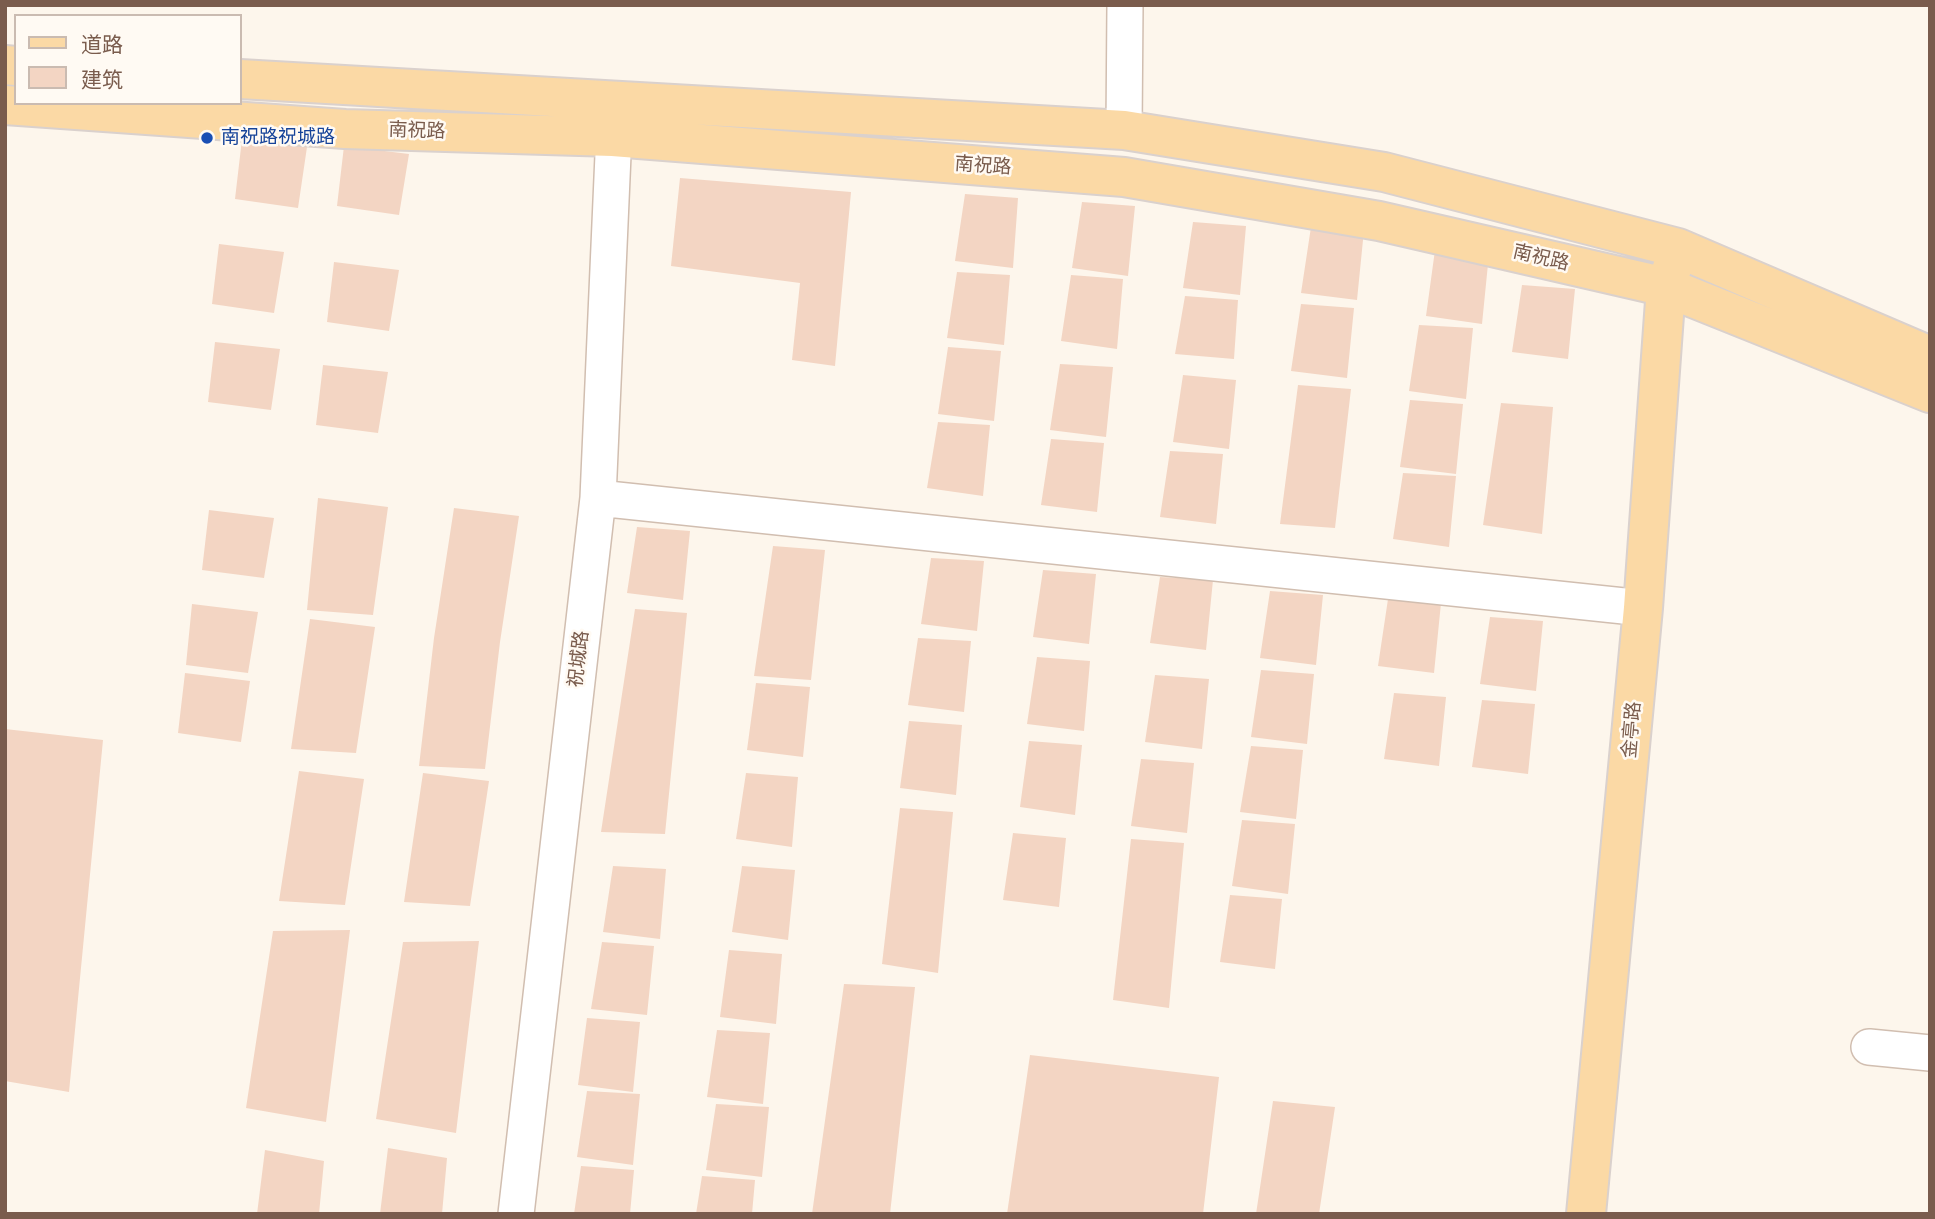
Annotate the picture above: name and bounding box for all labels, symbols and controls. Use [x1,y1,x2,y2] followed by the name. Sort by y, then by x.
[14,14,242,105] legend
[81,30,123,58] text: 道路
[81,65,123,93] text: 建筑
[388,119,446,143] street label: 南祝路
[221,127,335,149] place label: 南祝路祝城路
[199,130,215,146] marker: 南祝路祝城路
[954,153,1012,179] street label: 南祝路
[1511,240,1571,276] street label: 南祝路
[564,629,594,689] street label: 祝城路
[1618,701,1646,759] street label: 金亭路

